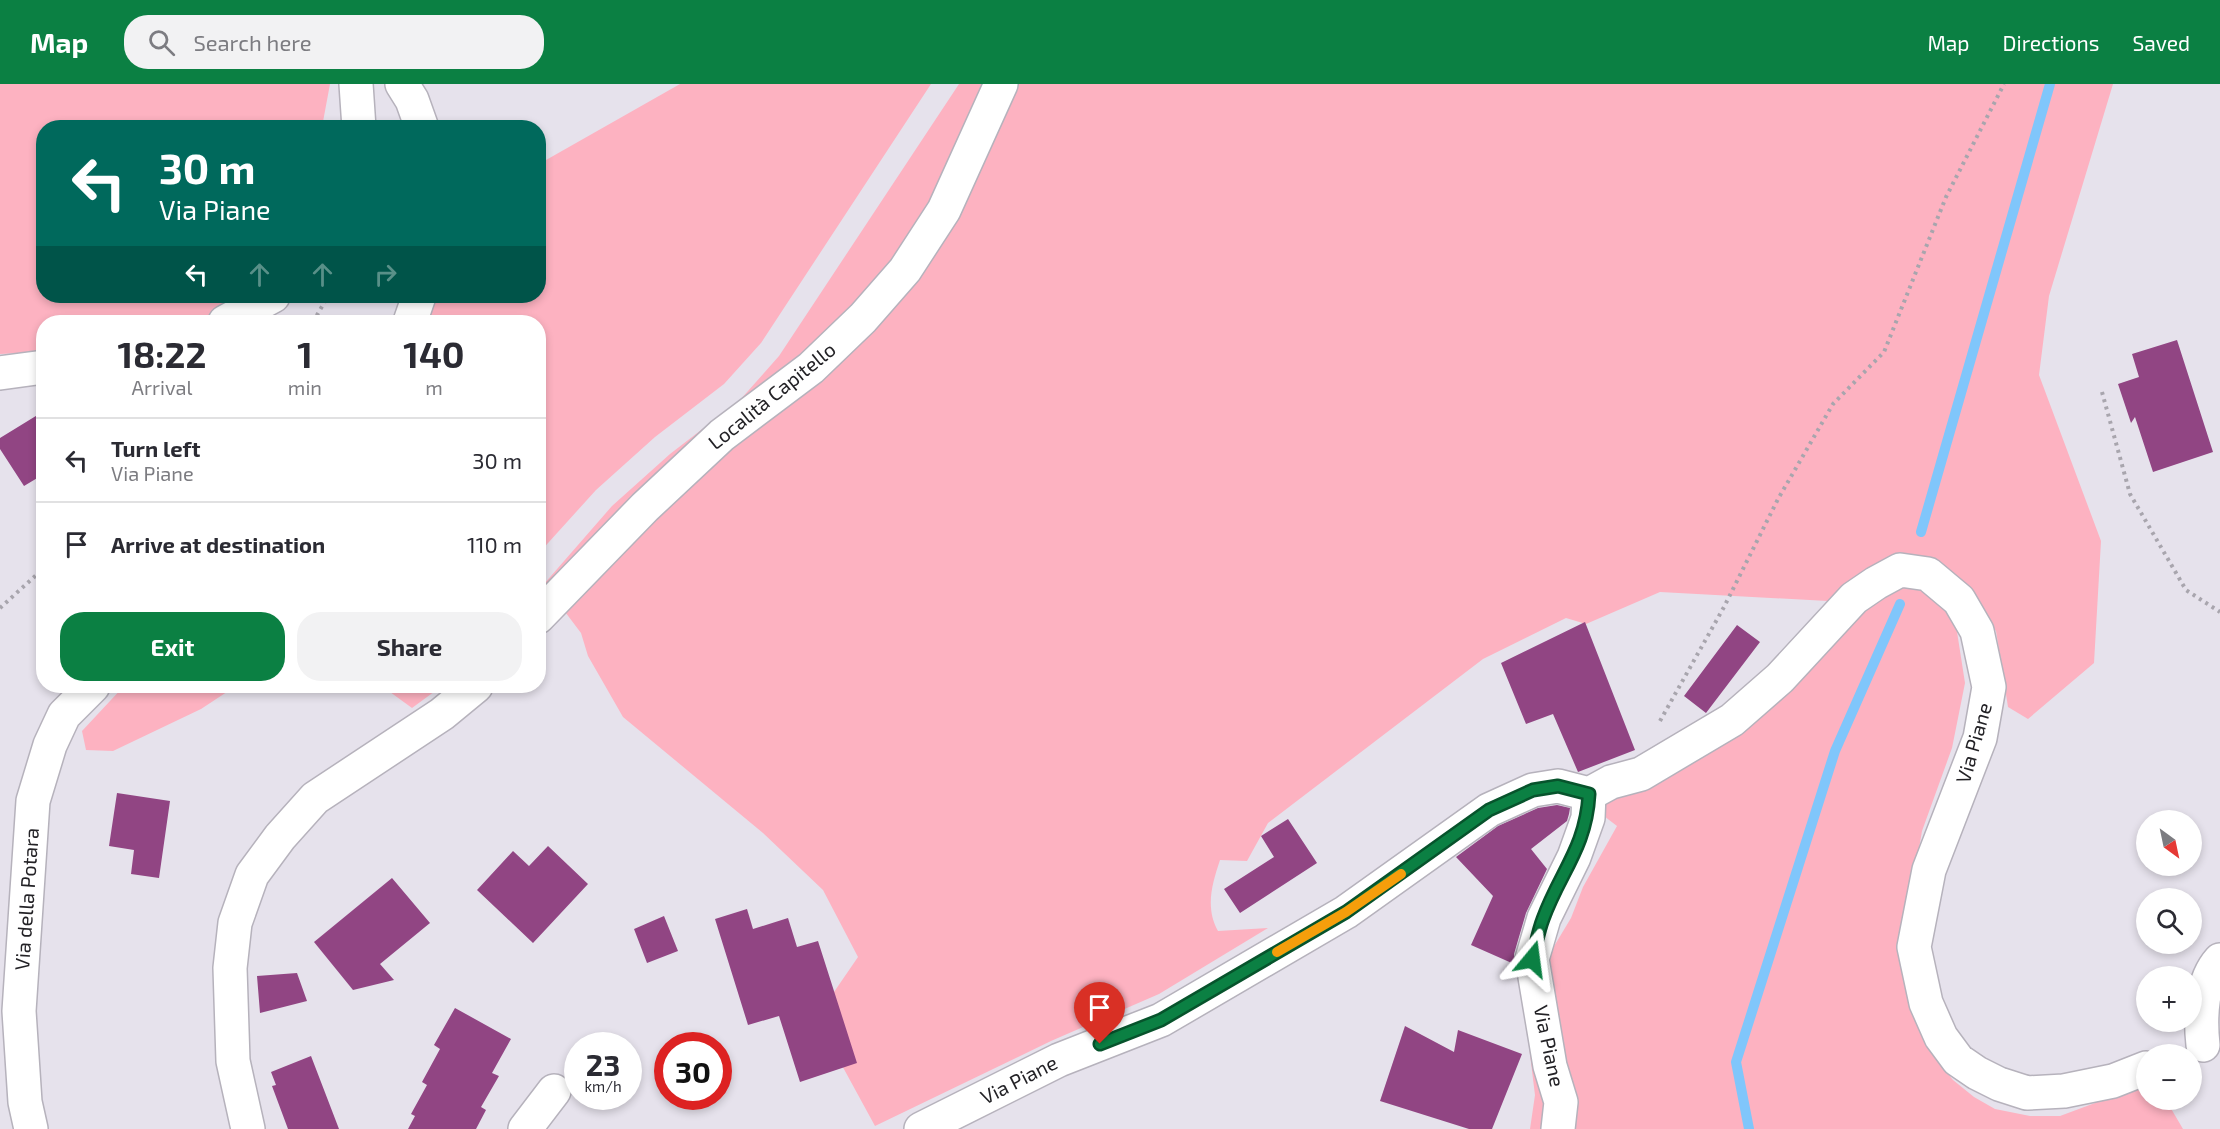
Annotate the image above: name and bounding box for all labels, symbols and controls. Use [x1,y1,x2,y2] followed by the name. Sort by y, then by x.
[124,15,544,69] search box
[30,25,88,59] text: Map
[145,26,178,59] icon: search
[193,29,312,55] text: Search here
[1927,30,1970,55] text: Map
[2003,30,2099,55] text: Directions
[2132,30,2190,55] text: Saved
[159,142,255,192] text: 30 m
[60,144,138,222] icon: left
[159,193,271,225] text: Via Piane
[180,258,213,291] icon: left
[243,258,276,291] icon: ahead
[306,258,339,291] icon: ahead
[369,258,402,291] icon: right
[117,332,206,375] text: 18:22
[297,332,313,375] text: 1
[403,332,465,375] text: 140
[703,337,840,454] street label: Località Capitello
[131,375,192,399] text: Arrival
[288,375,322,399] text: min
[425,375,443,399] text: m
[111,435,200,461] text: Turn left
[60,444,93,477] icon: left
[472,447,522,473] text: 30 m
[111,461,194,485] text: Via Piane
[60,528,93,561] icon: arrive
[111,531,325,557] text: Arrive at destination
[467,531,522,557] text: 110 m
[60,612,285,681] button: Exit
[297,612,522,681] button: Share
[1950,700,1996,786] street label: Via Piane
[2136,810,2202,876] north arrow
[2136,810,2202,1110] map controls
[9,827,43,971] street label: Via della Potara
[2136,888,2202,954] button: search
[1500,927,1564,991] position arrow
[2136,966,2202,1032] button: +
[1074,982,1125,1044] pin
[1083,991,1116,1024] icon: arrive
[1530,1003,1570,1089] street label: Via Piane
[654,1032,732,1110] speed limit sign: 30
[2136,1044,2202,1110] button: −
[586,1046,620,1082] text: 23
[976,1050,1061,1109] street label: Via Piane
[584,1077,622,1095] text: km/h

